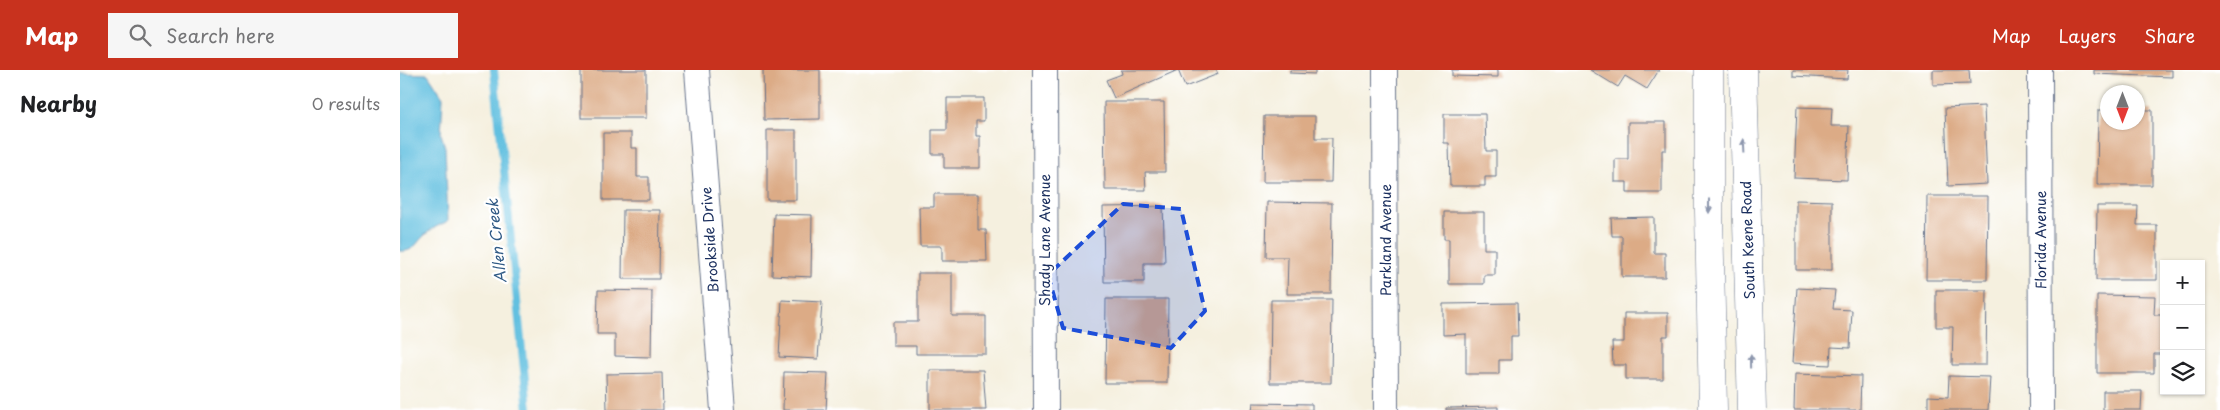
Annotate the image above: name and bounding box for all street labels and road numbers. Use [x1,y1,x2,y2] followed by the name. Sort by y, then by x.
[1034,173,1055,306] street label: Shady Lane Avenue
[1735,180,1760,300] street label: South Keene Road
[1375,184,1396,296] street label: Parkland Avenue
[695,186,724,294] street label: Brookside Drive
[2030,190,2051,289] street label: Florida Avenue

